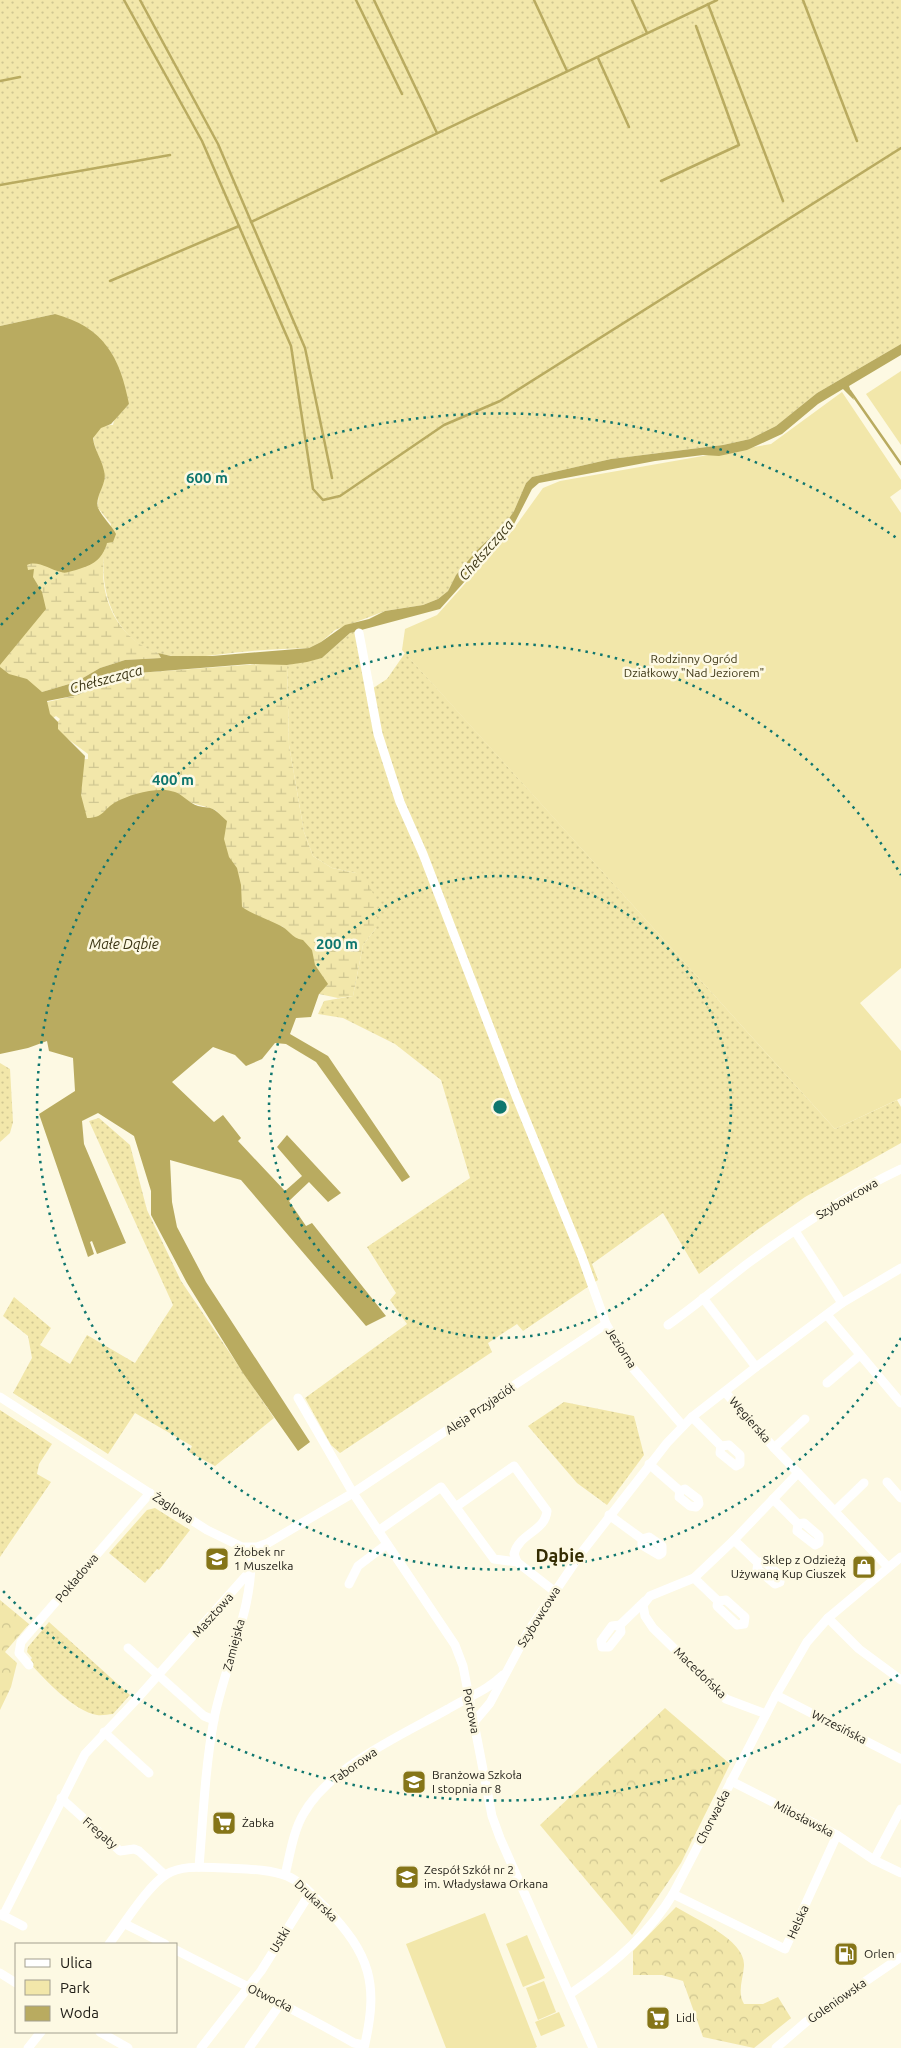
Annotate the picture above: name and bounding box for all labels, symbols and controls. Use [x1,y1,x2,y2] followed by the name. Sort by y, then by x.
[186,469,228,486] text: 600 m
[456,516,517,583] water label: Chełszcząca
[624,652,764,679] park label: Rodzinny Ogród Działkowy "Nad Jeziorem"
[68,662,144,696] water label: Chełszcząca
[152,771,194,788] text: 400 m
[316,935,358,952] text: 200 m
[89,936,159,952] water label: Małe Dąbie
[491,1098,509,1116] centre of rings
[814,1176,880,1221] street label: Szybowcowa
[604,1325,639,1370] street label: Jeziorna
[443,1380,517,1436] street label: Aleja Przyjaciół
[727,1394,774,1445] street label: Węgierska
[151,1490,196,1525] street label: Żaglowa
[234,1545,293,1572] place label: Żłobek nr 1 Muszelka
[535,1545,585,1566] district label: Dąbie
[204,1546,230,1572] school or university icon: Żłobek nr 1 Muszelka
[53,1551,101,1604] street label: Pokładowa
[731,1553,846,1580] place label: Sklep z Odzieżą Używaną Kup Ciuszek
[851,1554,877,1580] shop icon: Sklep z Odzieżą Używaną Kup Ciuszek
[515,1584,562,1649] street label: Szybowcowa
[190,1590,236,1639] street label: Masztowa
[220,1617,247,1672] street label: Zamiejska
[672,1645,729,1701] street label: Macedońska
[461,1687,482,1735] street label: Portowa
[810,1707,869,1746] street label: Wrzesińska
[328,1745,379,1786] street label: Taborowa
[432,1768,522,1795] place label: Branżowa Szkoła I stopnia nr 8
[401,1769,427,1795] school or university icon: Branżowa Szkoła I stopnia nr 8
[693,1787,732,1846] street label: Chorwacka
[772,1798,836,1839] street label: Miłosławska
[211,1810,237,1836] supermarket icon: Żabka
[81,1814,120,1851] street label: Fregaty
[242,1816,274,1829] place label: Żabka
[424,1863,548,1890] place label: Zespół Szkół nr 2 im. Władysława Orkana
[394,1864,420,1890] school or university icon: Zespół Szkół nr 2 im. Władysława Orkana
[292,1877,340,1924] street label: Drukarska
[784,1903,811,1941] street label: Helska
[267,1925,292,1955] street label: Ustki
[833,1941,859,1967] fuel station icon: Orlen
[15,1943,178,2033] legend
[864,1947,894,1960] place label: Orlen
[60,1954,92,1971] text: Ulica
[805,1976,868,2025] street label: Goleniowska
[60,1979,90,1996] text: Park
[246,1981,295,2014] street label: Otwocka
[60,2004,99,2021] text: Woda
[645,2005,671,2031] supermarket icon: Lidl
[676,2011,695,2024] place label: Lidl

